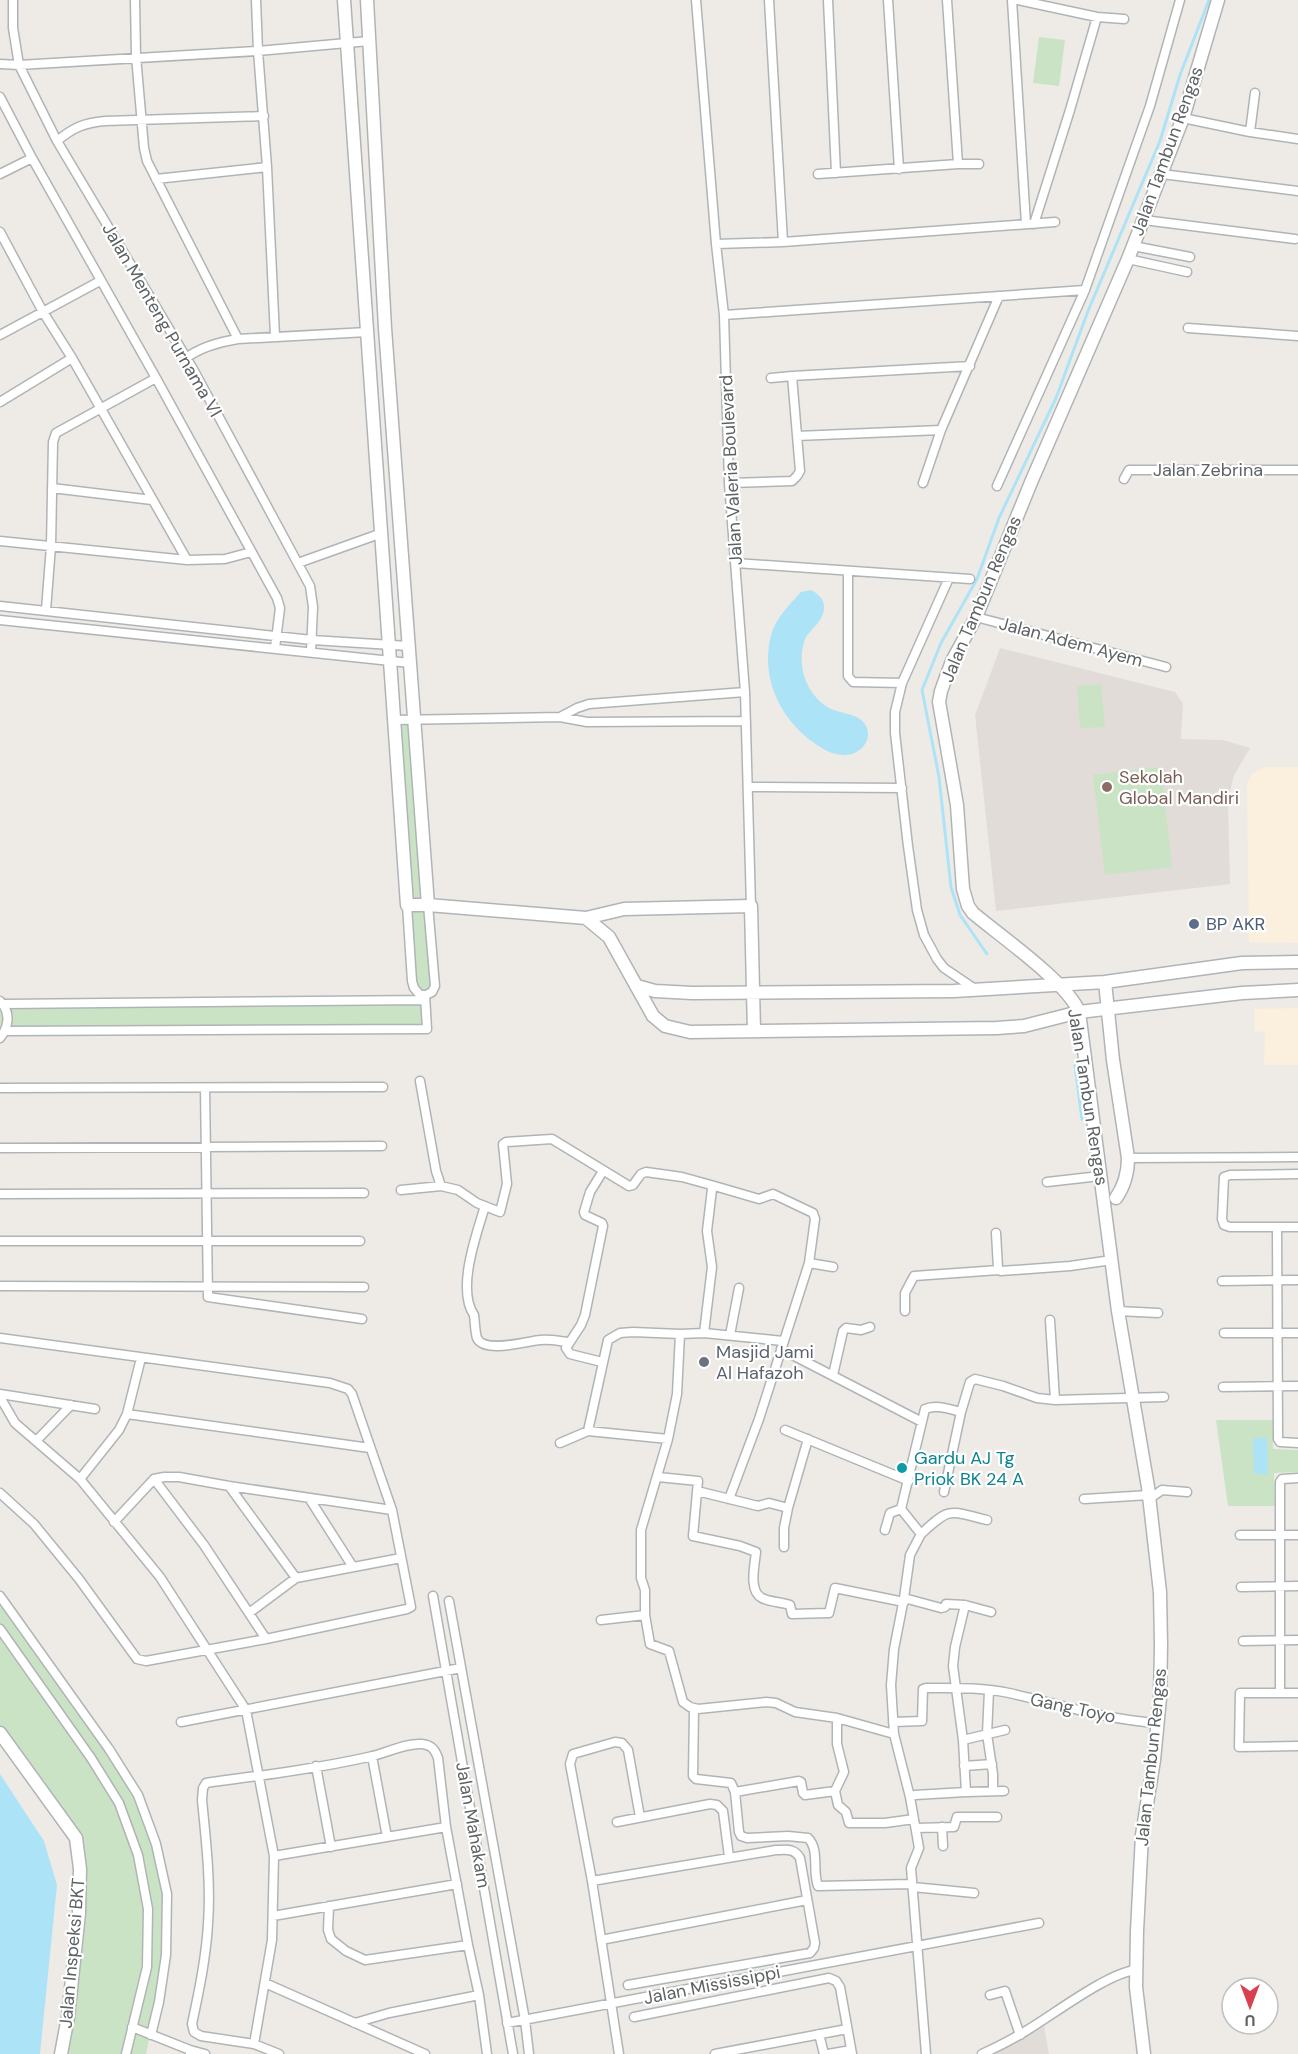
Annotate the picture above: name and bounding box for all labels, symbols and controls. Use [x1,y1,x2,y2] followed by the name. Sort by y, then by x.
[1125,63,1209,239] street label: Jalan Tambun Rengas
[97,219,227,421] street label: Jalan Menteng Purnama VI
[714,374,748,566] street label: Jalan Valeria Boulevard
[1153,458,1263,482] street label: Jalan Zebrina
[935,512,1027,686] street label: Jalan Tambun Rengas
[996,611,1146,673] street label: Jalan Adem Ayem
[1119,765,1239,810] place label: Sekolah Global Mandiri
[1100,780,1114,794] marker: Sekolah Global Mandiri
[1206,912,1265,936] place label: BP AKR
[1187,917,1201,931] marker: BP AKR
[1062,1007,1114,1187] street label: Jalan Tambun Rengas
[716,1340,814,1385] place label: Masjid Jami Al Hafazoh
[697,1355,711,1369] marker: Masjid Jami Al Hafazoh
[914,1446,1024,1491] place label: Gardu AJ Tg Priok BK 24 A
[895,1461,909,1475] marker: Gardu AJ Tg Priok BK 24 A
[1130,1667,1172,1847] street label: Jalan Tambun Rengas
[1028,1687,1118,1729] street label: Gang Toyo
[450,1760,496,1890] street label: Jalan Mahakam
[53,1877,91,2029] street label: Jalan Inspeksi BKT
[642,1960,782,2010] street label: Jalan Mississippi
[1220,1976,1280,2036] north arrow
[1245,2010,1255,2031] text: U

